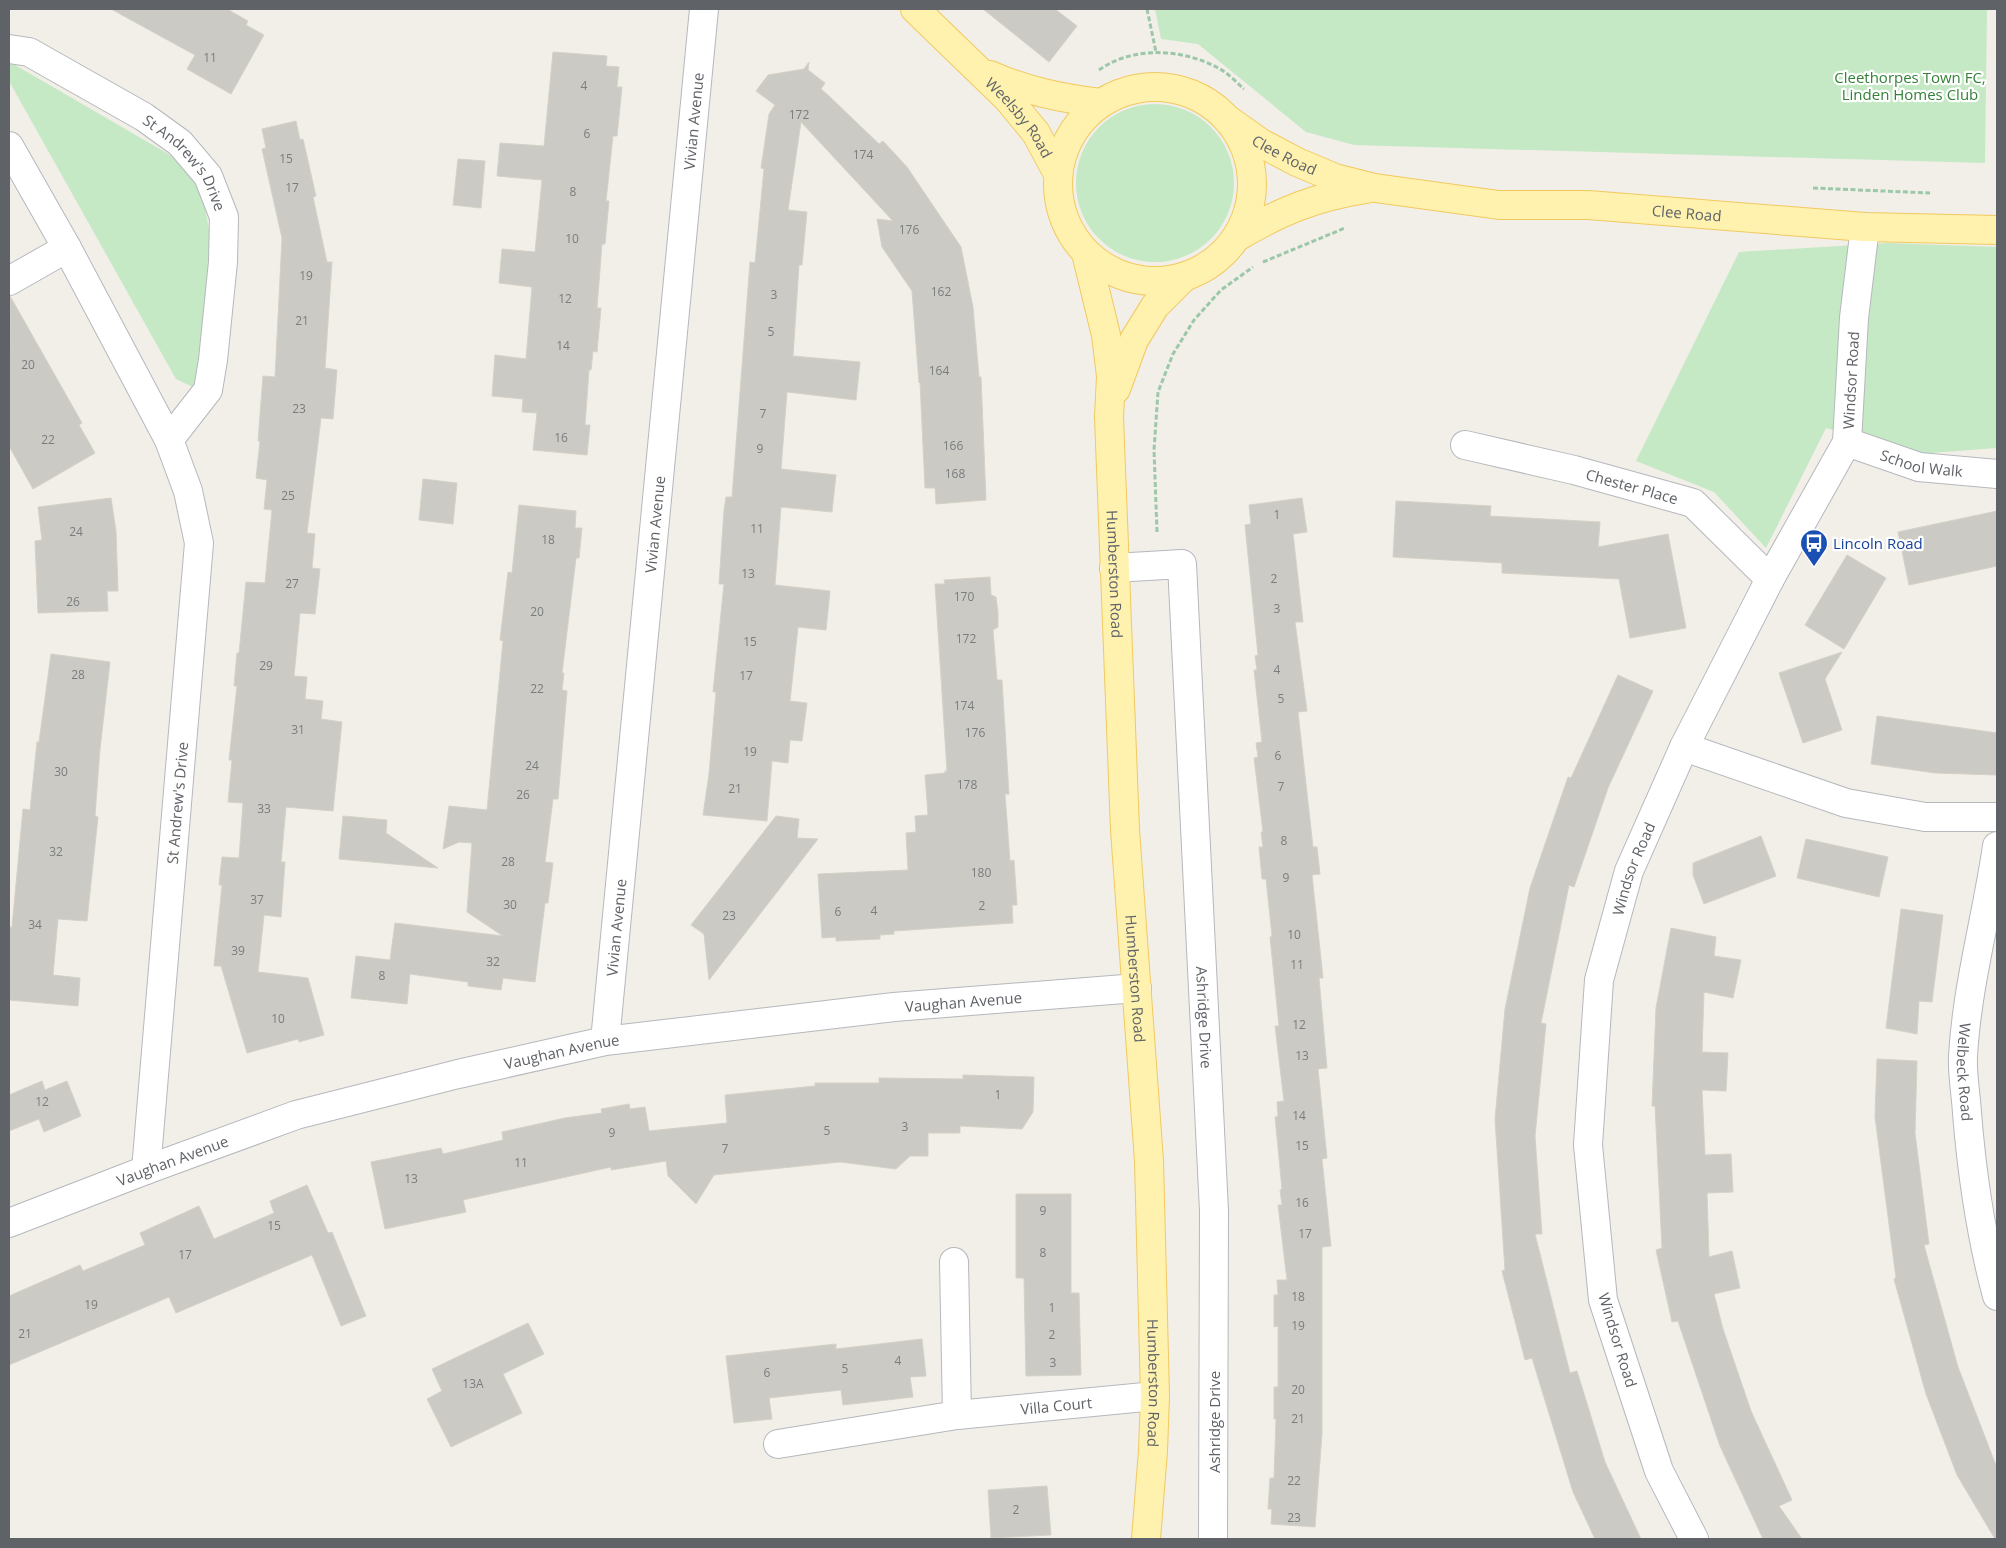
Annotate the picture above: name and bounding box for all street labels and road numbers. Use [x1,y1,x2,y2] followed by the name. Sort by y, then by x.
[679,72,708,171] street label: Vivian Avenue
[981,73,1057,161] street label: Weelsby Road
[139,110,231,213] street label: St Andrew's Drive
[1248,130,1320,179] street label: Clee Road
[1651,200,1722,226] street label: Clee Road
[1838,331,1863,430] street label: Windsor Road
[1878,444,1964,481] street label: School Walk
[1584,464,1680,508] street label: Chester Place
[640,475,669,574] street label: Vivian Avenue
[1103,510,1128,639] street label: Humberston Road
[162,741,192,865] street label: St Andrew's Drive
[1607,819,1659,918] street label: Windsor Road
[601,878,631,977] street label: Vivian Avenue
[1121,914,1150,1043] street label: Humberston Road
[1192,966,1217,1069] street label: Ashridge Drive
[904,987,1023,1016] street label: Vaughan Avenue
[1953,1022,1978,1122] street label: Welbeck Road
[502,1029,620,1073] street label: Vaughan Avenue
[114,1131,231,1190] street label: Vaughan Avenue
[1594,1290,1642,1390] street label: Windsor Road
[1143,1319,1165,1448] street label: Humberston Road
[1204,1371,1224,1473] street label: Ashridge Drive
[1020,1392,1093,1419] street label: Villa Court

